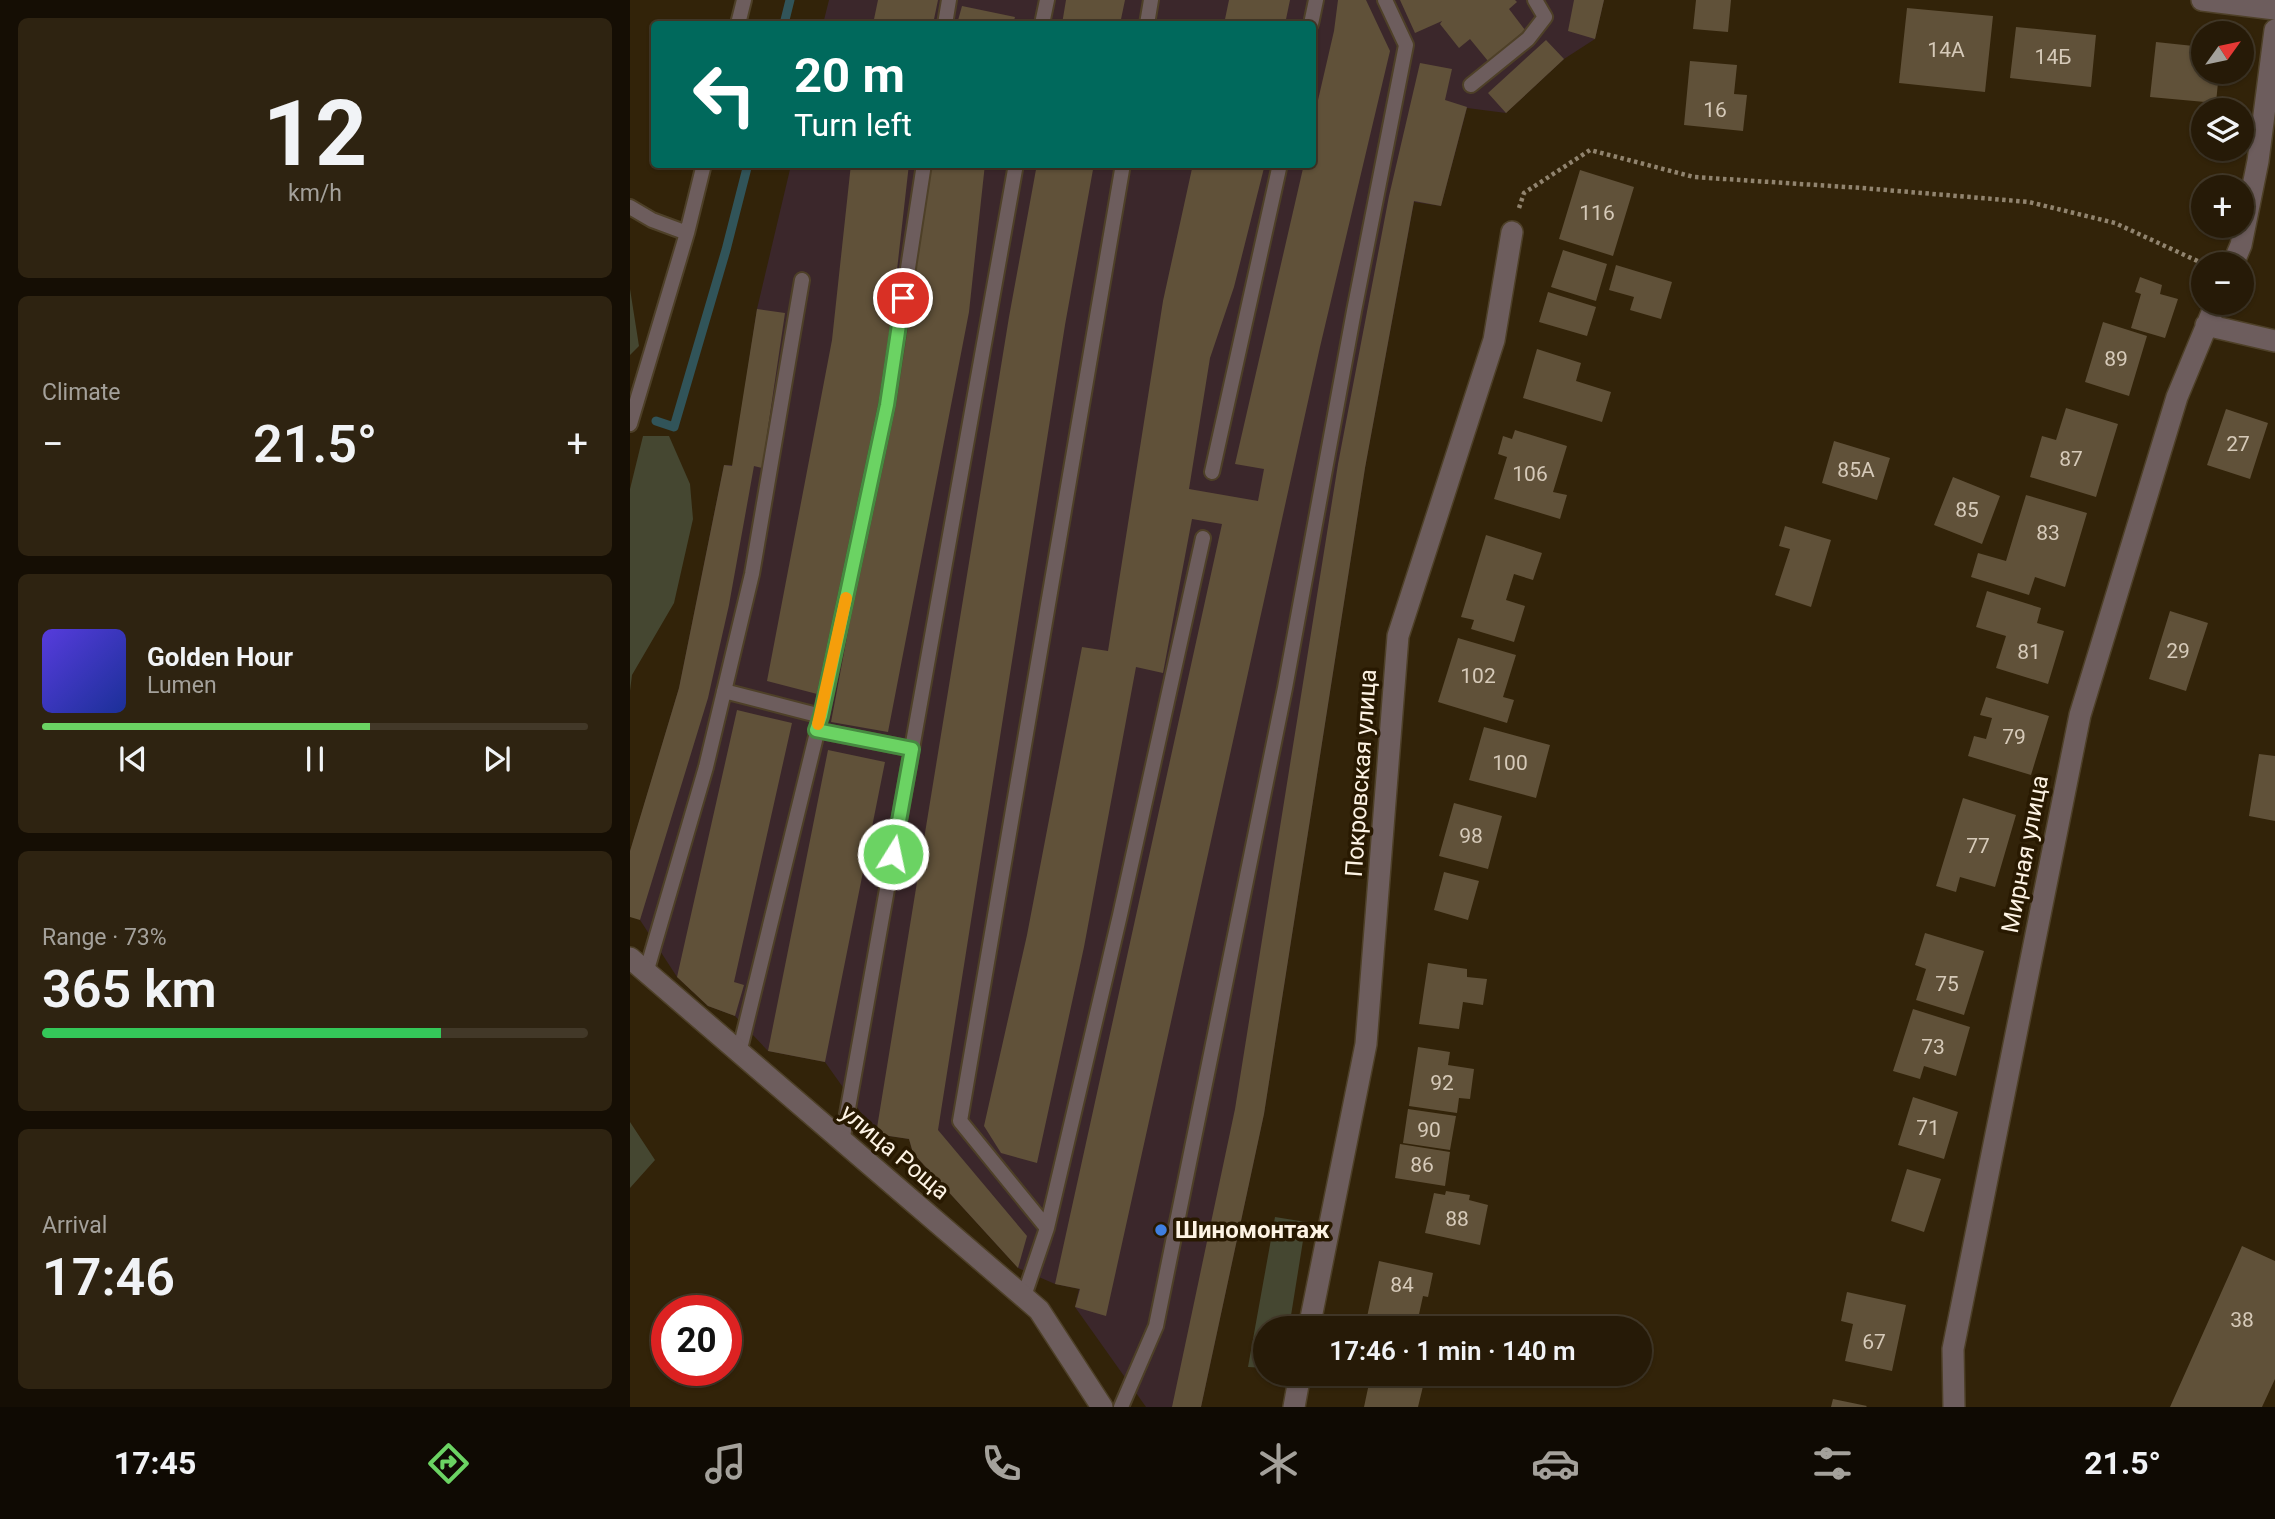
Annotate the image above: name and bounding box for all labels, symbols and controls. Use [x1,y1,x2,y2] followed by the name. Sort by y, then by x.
[2191,21,2254,84] north arrow
[2191,21,2254,315] map controls
[1927,38,1965,62] house number: 14А
[2035,45,2071,69] house number: 14Б
[794,47,905,104] text: 20 m
[679,49,770,140] icon: left
[263,81,367,187] text: 12
[1703,98,1727,122] house number: 16
[2191,98,2254,161] button: layers
[794,106,912,144] text: Turn left
[2191,175,2254,238] button: +
[288,180,342,207] text: km/h
[1579,201,1615,225] house number: 116
[2191,252,2254,315] button: −
[873,268,933,328] pin
[884,279,922,317] icon: arrive
[2104,347,2128,371] house number: 89
[42,379,121,406] text: Climate
[253,414,377,475] text: 21.5°
[42,422,64,466] text: −
[566,422,588,466] text: +
[2226,432,2250,456] house number: 27
[2059,447,2083,471] house number: 87
[1837,458,1875,482] house number: 85А
[1512,462,1548,486] house number: 106
[1955,498,1979,522] house number: 85
[2036,521,2060,545] house number: 83
[2166,639,2190,663] house number: 29
[2017,640,2041,664] house number: 81
[147,642,293,672] text: Golden Hour
[1460,664,1496,688] house number: 102
[1340,668,1382,878] street label: Покровская улица
[147,672,217,699] text: Lumen
[2002,725,2026,749] house number: 79
[114,740,152,778] icon: previous
[296,740,334,778] icon: pause
[478,740,516,778] icon: next
[1492,751,1528,775] house number: 100
[1996,773,2054,935] street label: Мирная улица
[856,817,930,891] position arrow
[1459,824,1483,848] house number: 98
[1966,834,1990,858] house number: 77
[42,924,167,951] text: Range · 73%
[42,959,217,1020] text: 365 km
[1935,972,1959,996] house number: 75
[1921,1035,1945,1059] house number: 73
[1430,1071,1454,1095] house number: 92
[835,1098,955,1206] street label: улица Роща
[1916,1116,1940,1140] house number: 71
[1417,1118,1441,1142] house number: 90
[1410,1153,1434,1177] house number: 86
[1445,1207,1469,1231] house number: 88
[42,1212,107,1239] text: Arrival
[1175,1216,1330,1244] place label: Шиномонтаж
[1153,1222,1169,1238] marker: Шиномонтаж
[42,1247,175,1308] text: 17:46
[1390,1273,1414,1297] house number: 84
[651,1295,742,1386] speed limit sign: 20
[2230,1308,2254,1332] house number: 38
[1862,1330,1886,1354] house number: 67
[1329,1336,1576,1366] text: 17:46 · 1 min · 140 m
[424,1439,473,1488] icon: directions
[701,1439,750,1488] icon: music
[977,1439,1026,1488] icon: phone
[1254,1439,1303,1488] icon: climate
[1531,1439,1580,1488] icon: car
[1808,1439,1857,1488] icon: filters
[114,1444,196,1482] text: 17:45
[2084,1444,2161,1482] text: 21.5°

